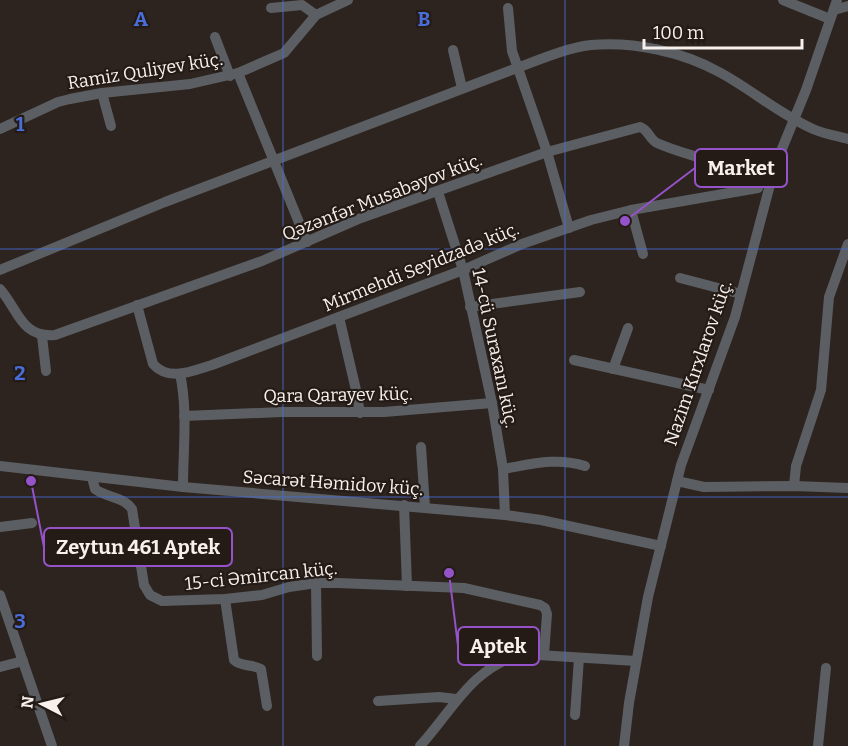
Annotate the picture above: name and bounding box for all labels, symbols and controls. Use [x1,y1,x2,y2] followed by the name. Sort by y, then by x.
[134,7,149,31] text: A
[418,7,431,31] text: B
[644,12,802,50] scale bar
[653,22,704,44] text: 100 m
[66,48,224,94] street label: Ramiz Quliyev küç.
[16,112,25,136] text: 1
[279,149,485,245] street label: Qəzənfər Musabəyov küç.
[695,149,787,187] callout: Market
[707,156,775,180] text: Market
[320,218,522,316] street label: Mirmehdi Seyidzadə küç.
[467,266,523,430] street label: 14-cü Suraxanı küç.
[659,277,737,449] street label: Nazim Kırxlarov küç.
[14,361,26,385] text: 2
[263,383,413,407] street label: Qara Qarayev küç.
[242,466,424,500] street label: Səcarət Həmidov küç.
[44,528,232,566] callout: Zeytun 461 Aptek
[56,535,220,559] text: Zeytun 461 Aptek
[184,557,338,595] street label: 15-ci Əmircan küç.
[14,609,26,633] text: 3
[458,627,539,665] callout: Aptek
[470,634,526,658] text: Aptek
[12,674,72,734] north arrow
[17,695,38,710] text: N

